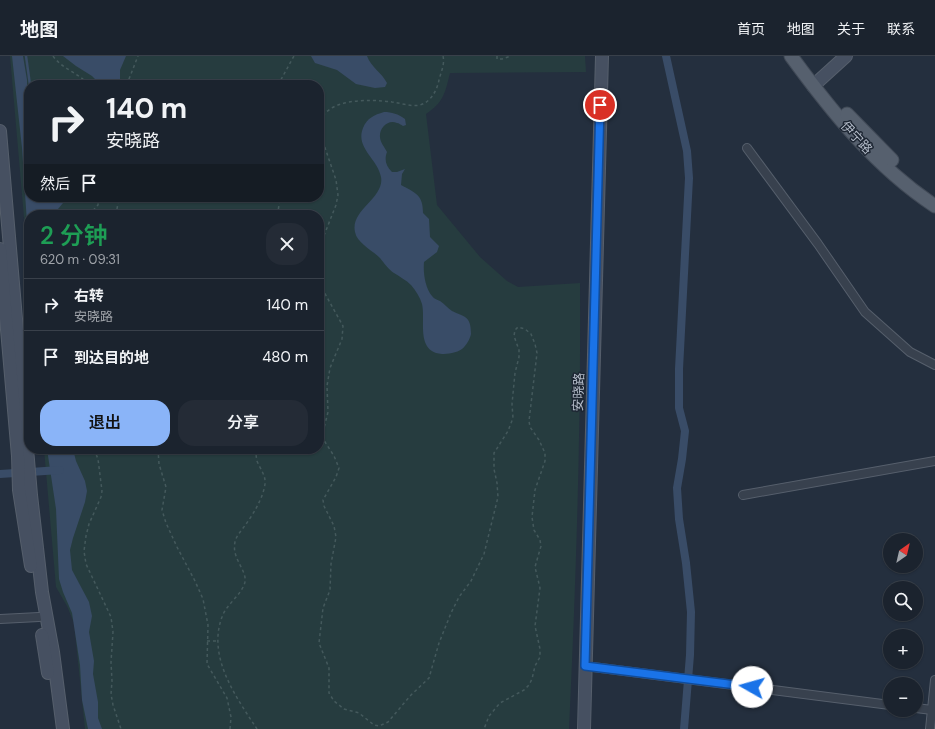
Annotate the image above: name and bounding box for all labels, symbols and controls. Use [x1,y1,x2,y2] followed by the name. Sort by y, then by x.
[20,17,58,42] text: 地图
[737,20,765,38] text: 首页
[787,20,815,38] text: 地图
[837,20,865,38] text: 关于
[887,20,915,38] text: 联系
[583,88,617,122] pin
[106,90,187,127] text: 140 m
[589,94,611,116] icon: arrive
[40,96,92,148] icon: right
[837,117,876,157] street label: 伊宁路
[106,129,160,153] text: 安晓路
[78,172,100,194] icon: arrive
[40,174,70,194] text: 然后
[40,220,108,251] text: 2 分钟
[266,223,308,265] button: close
[40,251,120,268] text: 620 m · 09:31
[74,286,104,306] text: 右转
[40,294,62,316] icon: right
[267,295,308,315] text: 140 m
[74,308,113,325] text: 安晓路
[40,346,62,368] icon: arrive
[262,347,308,367] text: 480 m
[74,348,149,368] text: 到达目的地
[569,372,588,412] street label: 安晓路
[40,400,170,446] button: 退出
[178,400,308,446] button: 分享
[883,533,923,573] north arrow
[883,533,923,717] map controls
[883,581,923,621] button: search
[883,629,923,669] button: +
[731,666,773,708] position arrow
[883,677,923,717] button: −

